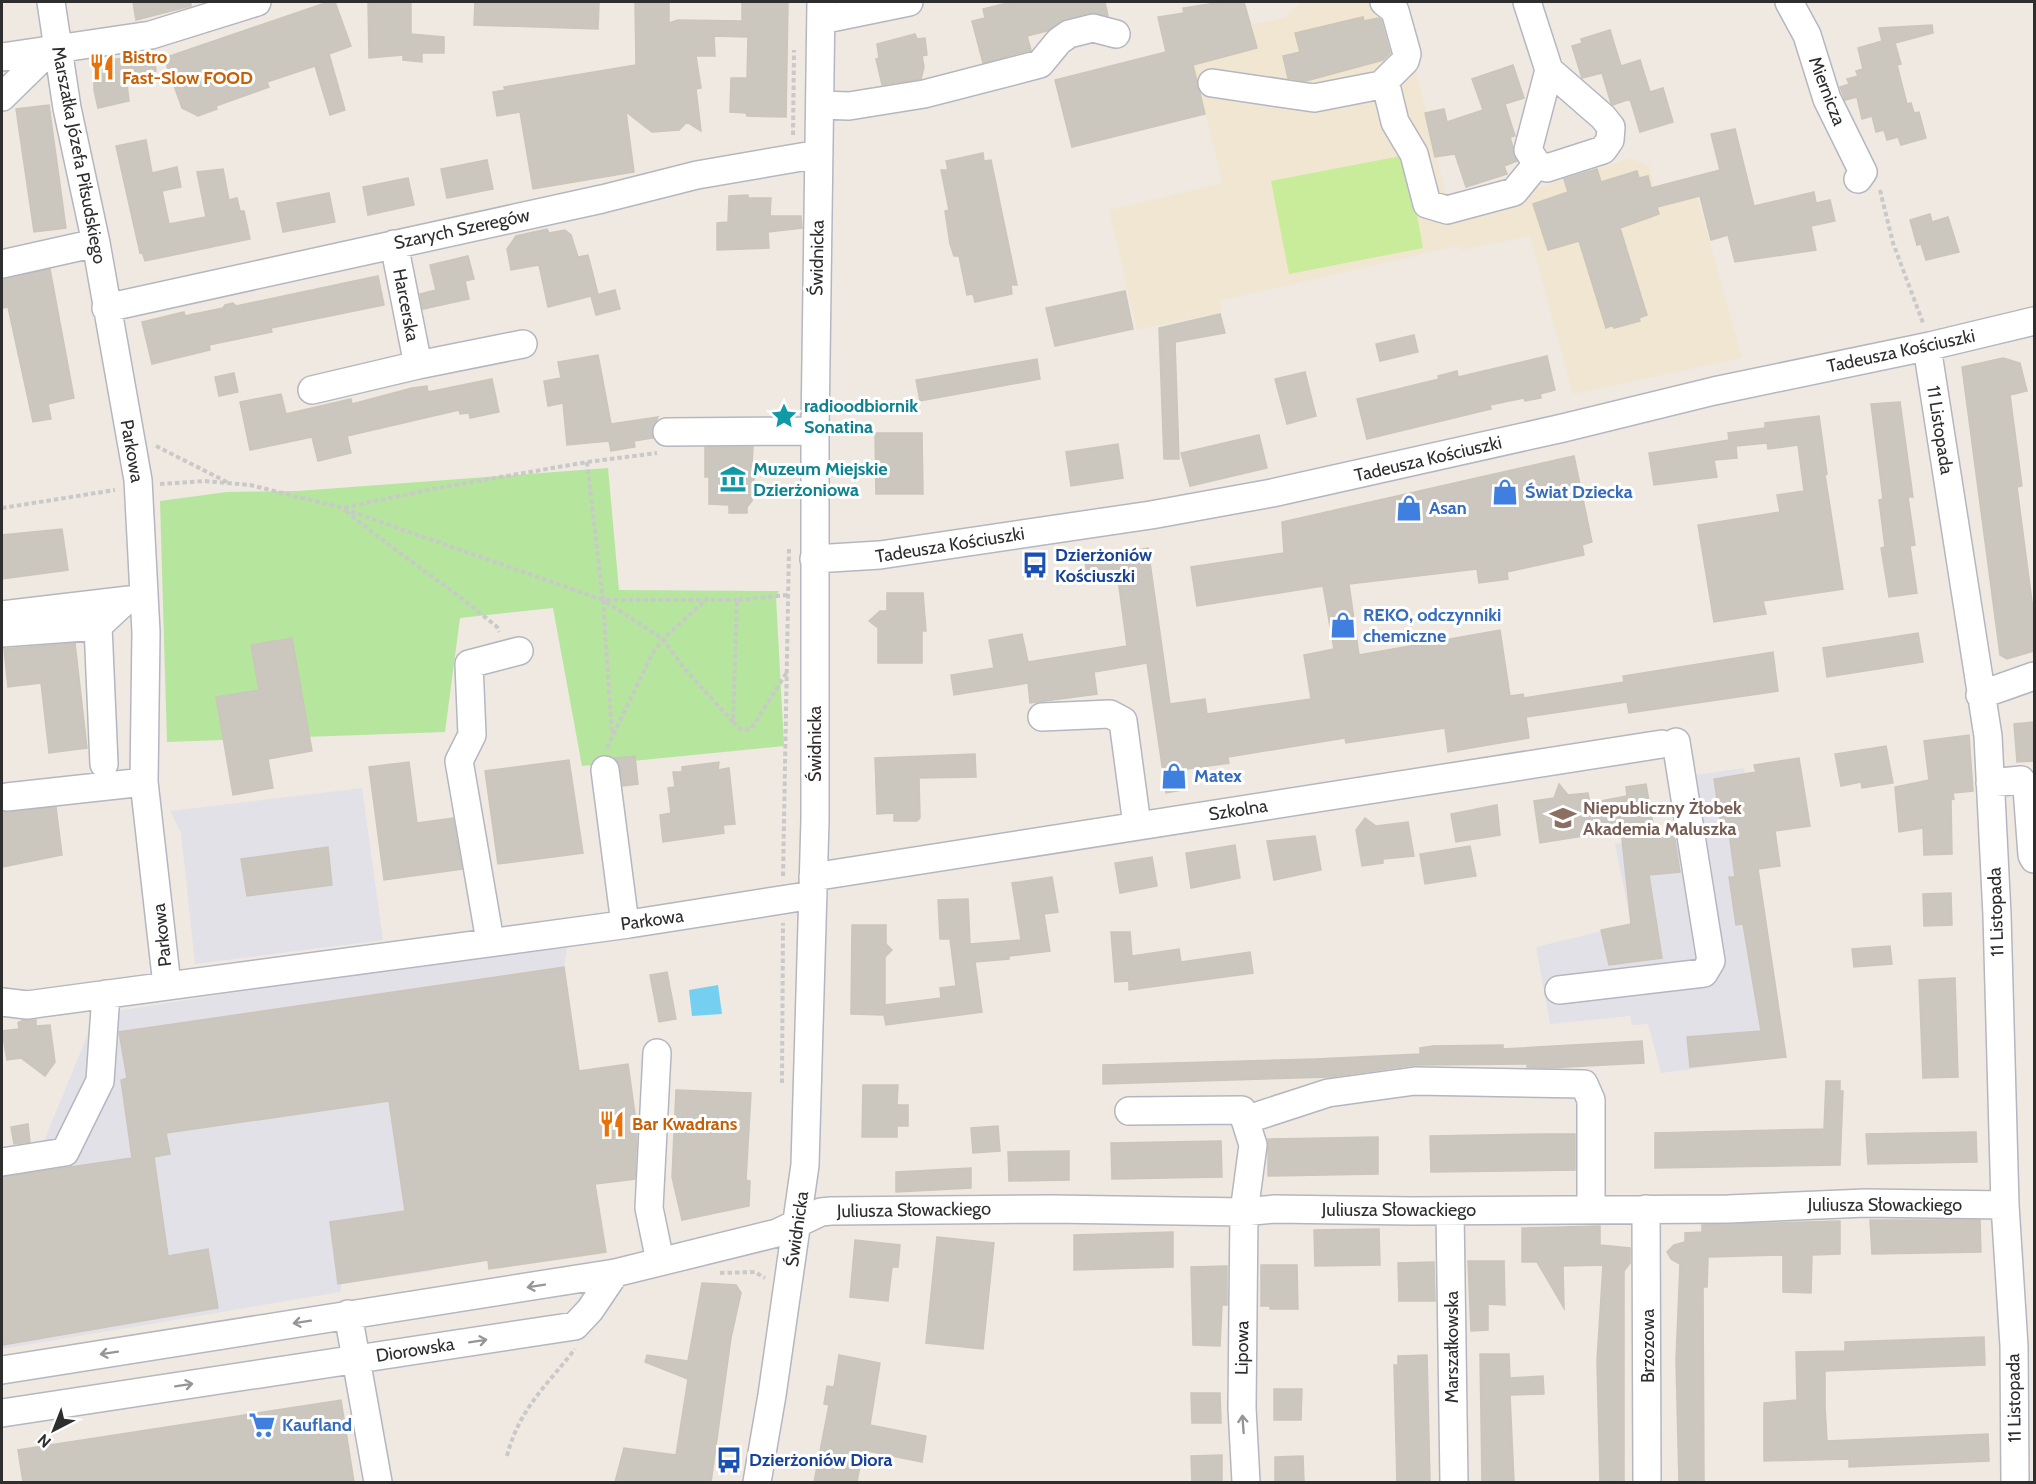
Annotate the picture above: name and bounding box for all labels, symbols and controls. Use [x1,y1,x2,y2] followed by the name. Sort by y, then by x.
[47,44,111,266] street label: Marszałka Józefa Piłsudskiego
[122,46,253,89] place label: Bistro Fast-Slow FOOD
[87,52,117,82] restaurant icon: Bistro Fast-Slow FOOD
[1804,53,1850,129] street label: Miernicza
[392,204,532,254] street label: Szarych Szeregów
[805,219,829,296] street label: Świdnicka
[388,267,424,344] street label: Harcerska
[1825,325,1977,377] street label: Tadeusza Kościuszki
[1922,384,1958,476] street label: 11 Listopada
[804,395,918,438] place label: radioodbiornik Sonatina
[769,401,799,431] place icon: radioodbiornik Sonatina
[116,418,148,485] street label: Parkowa
[1352,431,1504,487] street label: Tadeusza Kościuszki
[753,458,888,501] place label: Muzeum Miejskie Dzierżoniowa
[718,464,748,494] museum icon: Muzeum Miejskie Dzierżoniowa
[1490,477,1520,507] shop icon: Świat Dziecka
[1525,481,1633,503] place label: Świat Dziecka
[1394,493,1424,523] shop icon: Asan
[1429,497,1467,519] place label: Asan
[874,522,1026,568] street label: Tadeusza Kościuszki
[1055,544,1152,587] place label: Dzierżoniów Kościuszki
[1020,550,1050,580] bus stop icon: Dzierżoniów Kościuszki
[1363,604,1501,647] place label: REKO, odczynniki chemiczne
[1328,610,1358,640] shop icon: REKO, odczynniki chemiczne
[804,706,826,782] street label: Świdnicka
[1159,761,1189,791] shop icon: Matex
[1194,765,1242,787] place label: Matex
[1207,794,1269,826] street label: Szkolna
[1583,797,1742,840] place label: Niepubliczny Żłobek Akademia Maluszka
[1548,803,1578,833] school or university icon: Niepubliczny Żłobek Akademia Maluszka
[1983,867,2009,957] street label: 11 Listopada
[148,902,176,968] street label: Parkowa
[619,905,685,935] street label: Parkowa
[597,1109,627,1139] restaurant icon: Bar Kwadrans
[632,1113,738,1135] place label: Bar Kwadrans
[781,1189,813,1268] street label: Świdnicka
[1807,1194,1962,1216] street label: Juliusza Słowackiego
[836,1198,991,1222] street label: Juliusza Słowackiego
[1321,1199,1476,1221] street label: Juliusza Słowackiego
[527,1281,547,1292] one-way arrow
[1441,1291,1463,1403] street label: Marszałkowska
[1637,1309,1659,1383] street label: Brzozowa
[293,1316,312,1327] one-way arrow
[1231,1320,1253,1375] street label: Lipowa
[374,1333,456,1367] street label: Diorowska
[468,1335,487,1346] one-way arrow
[100,1347,120,1358] one-way arrow
[2002,1353,2026,1443] street label: 11 Listopada
[174,1380,193,1391] one-way arrow
[24,1400,84,1460] north arrow
[247,1410,277,1440] supermarket icon: Kaufland
[282,1414,352,1436] place label: Kaufland
[1237,1415,1248,1435] one-way arrow
[34,1430,55,1452] text: N
[714,1445,744,1475] bus stop icon: Dzierżoniów Diora
[749,1449,892,1471] place label: Dzierżoniów Diora

